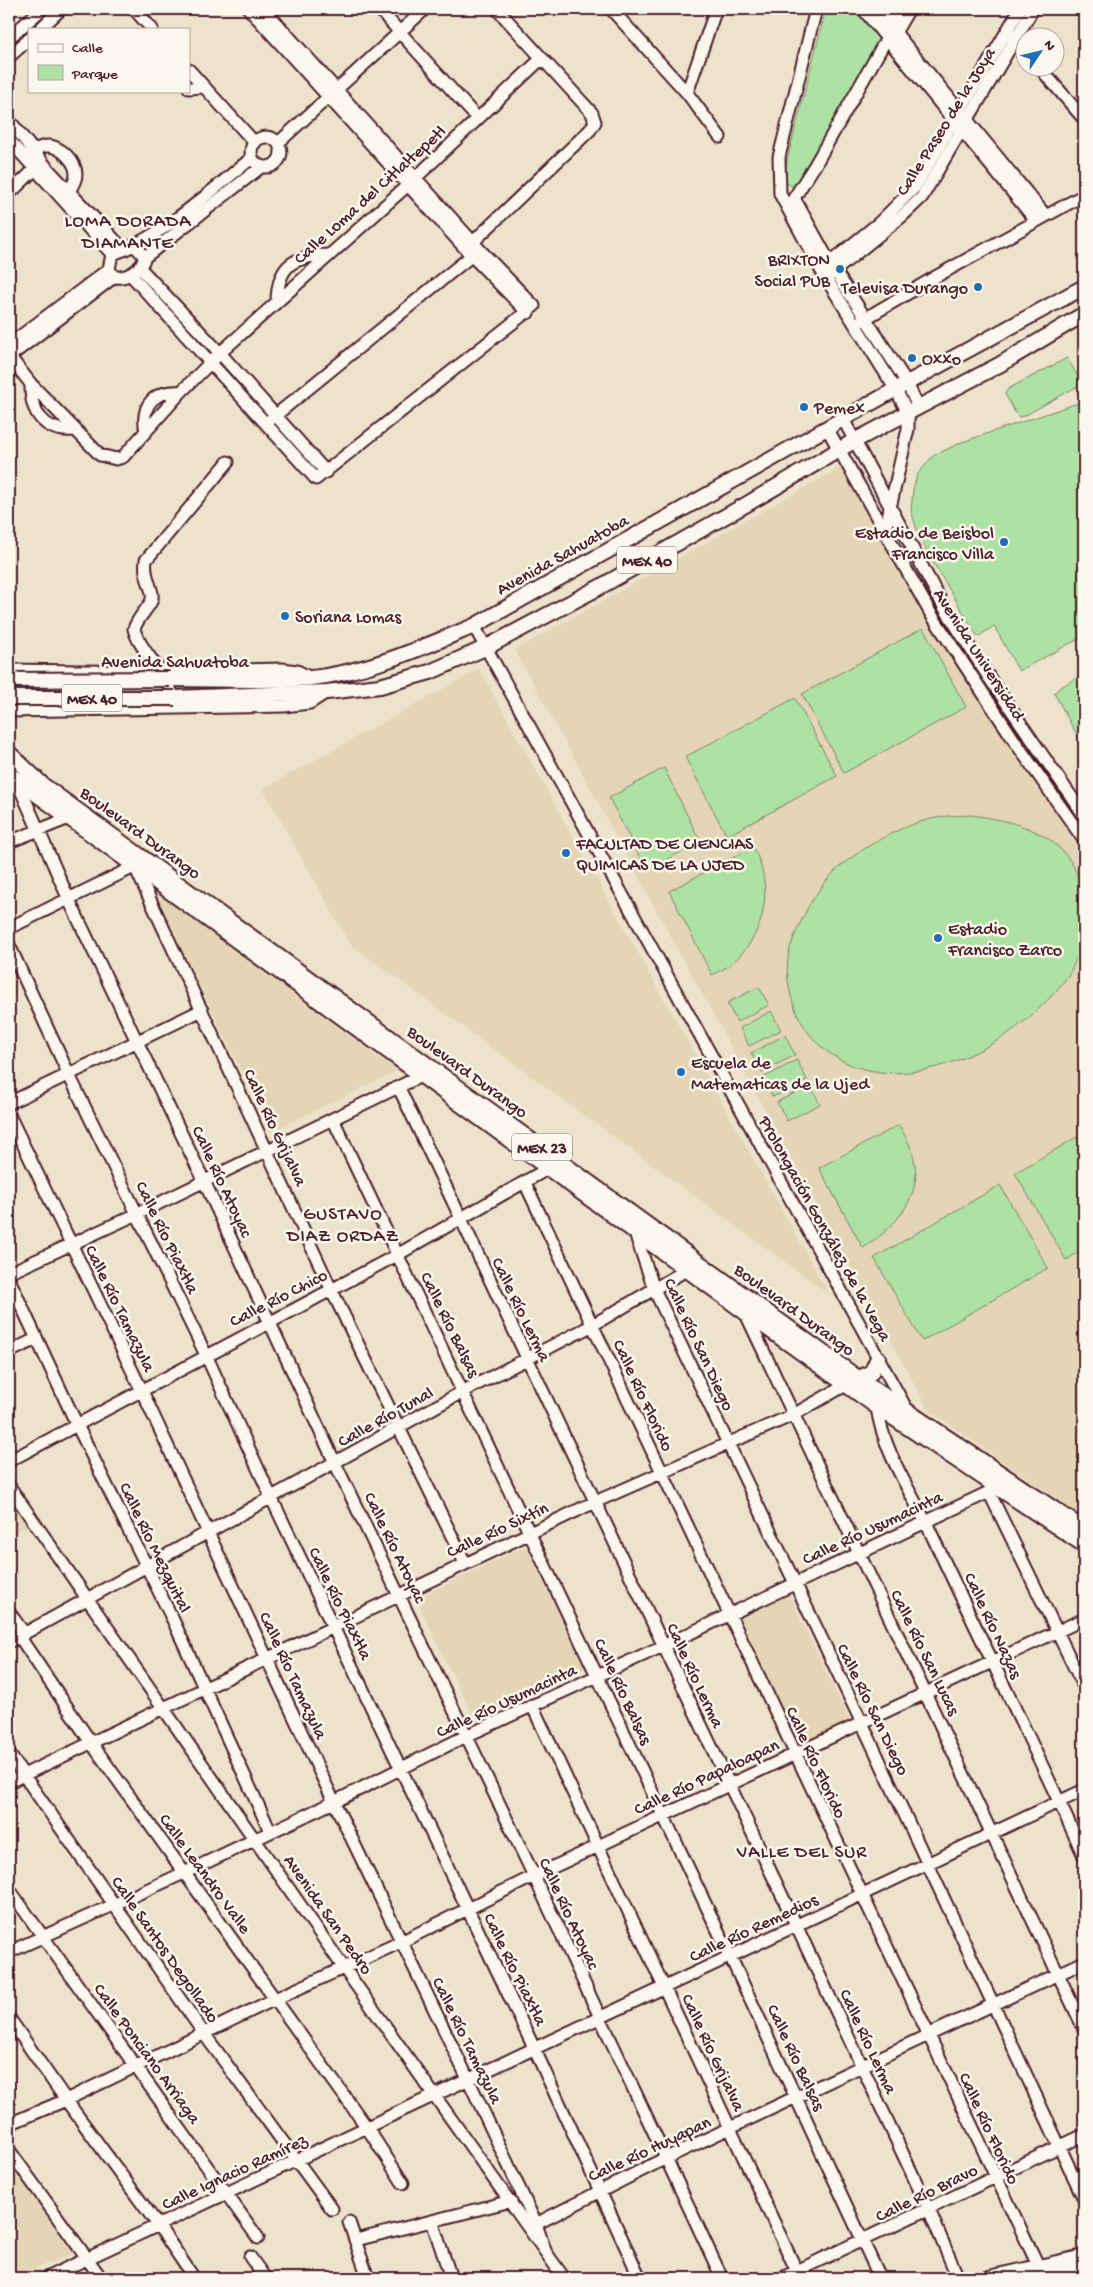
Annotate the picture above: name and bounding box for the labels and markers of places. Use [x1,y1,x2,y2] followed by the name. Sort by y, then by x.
[755,251,831,293] place label: BRIXTON Social PUB
[834,263,846,275] marker: BRIXTON Social PUB
[840,279,968,300] place label: Televisa Durango
[972,281,984,293] marker: Televisa Durango
[922,350,961,371] place label: Oxxo
[906,352,918,364] marker: Oxxo
[813,399,865,420] place label: Pemex
[798,401,810,413] marker: Pemex
[855,524,995,566] place label: Estadio de Beisbol Francisco Villa
[998,536,1010,548] marker: Estadio de Beisbol Francisco Villa
[295,608,402,629] place label: Soriana Lomas
[279,610,291,622] marker: Soriana Lomas
[575,835,754,877] place label: FACULTAD DE CIENCIAS QUIMICAS DE LA UJED
[560,847,572,859] marker: FACULTAD DE CIENCIAS QUIMICAS DE LA UJED
[947,920,1062,962] place label: Estadio Francisco Zarco
[932,932,944,944] marker: Estadio Francisco Zarco
[691,1054,870,1096] place label: Escuela de Matematicas de la Ujed
[675,1066,687,1078] marker: Escuela de Matematicas de la Ujed

